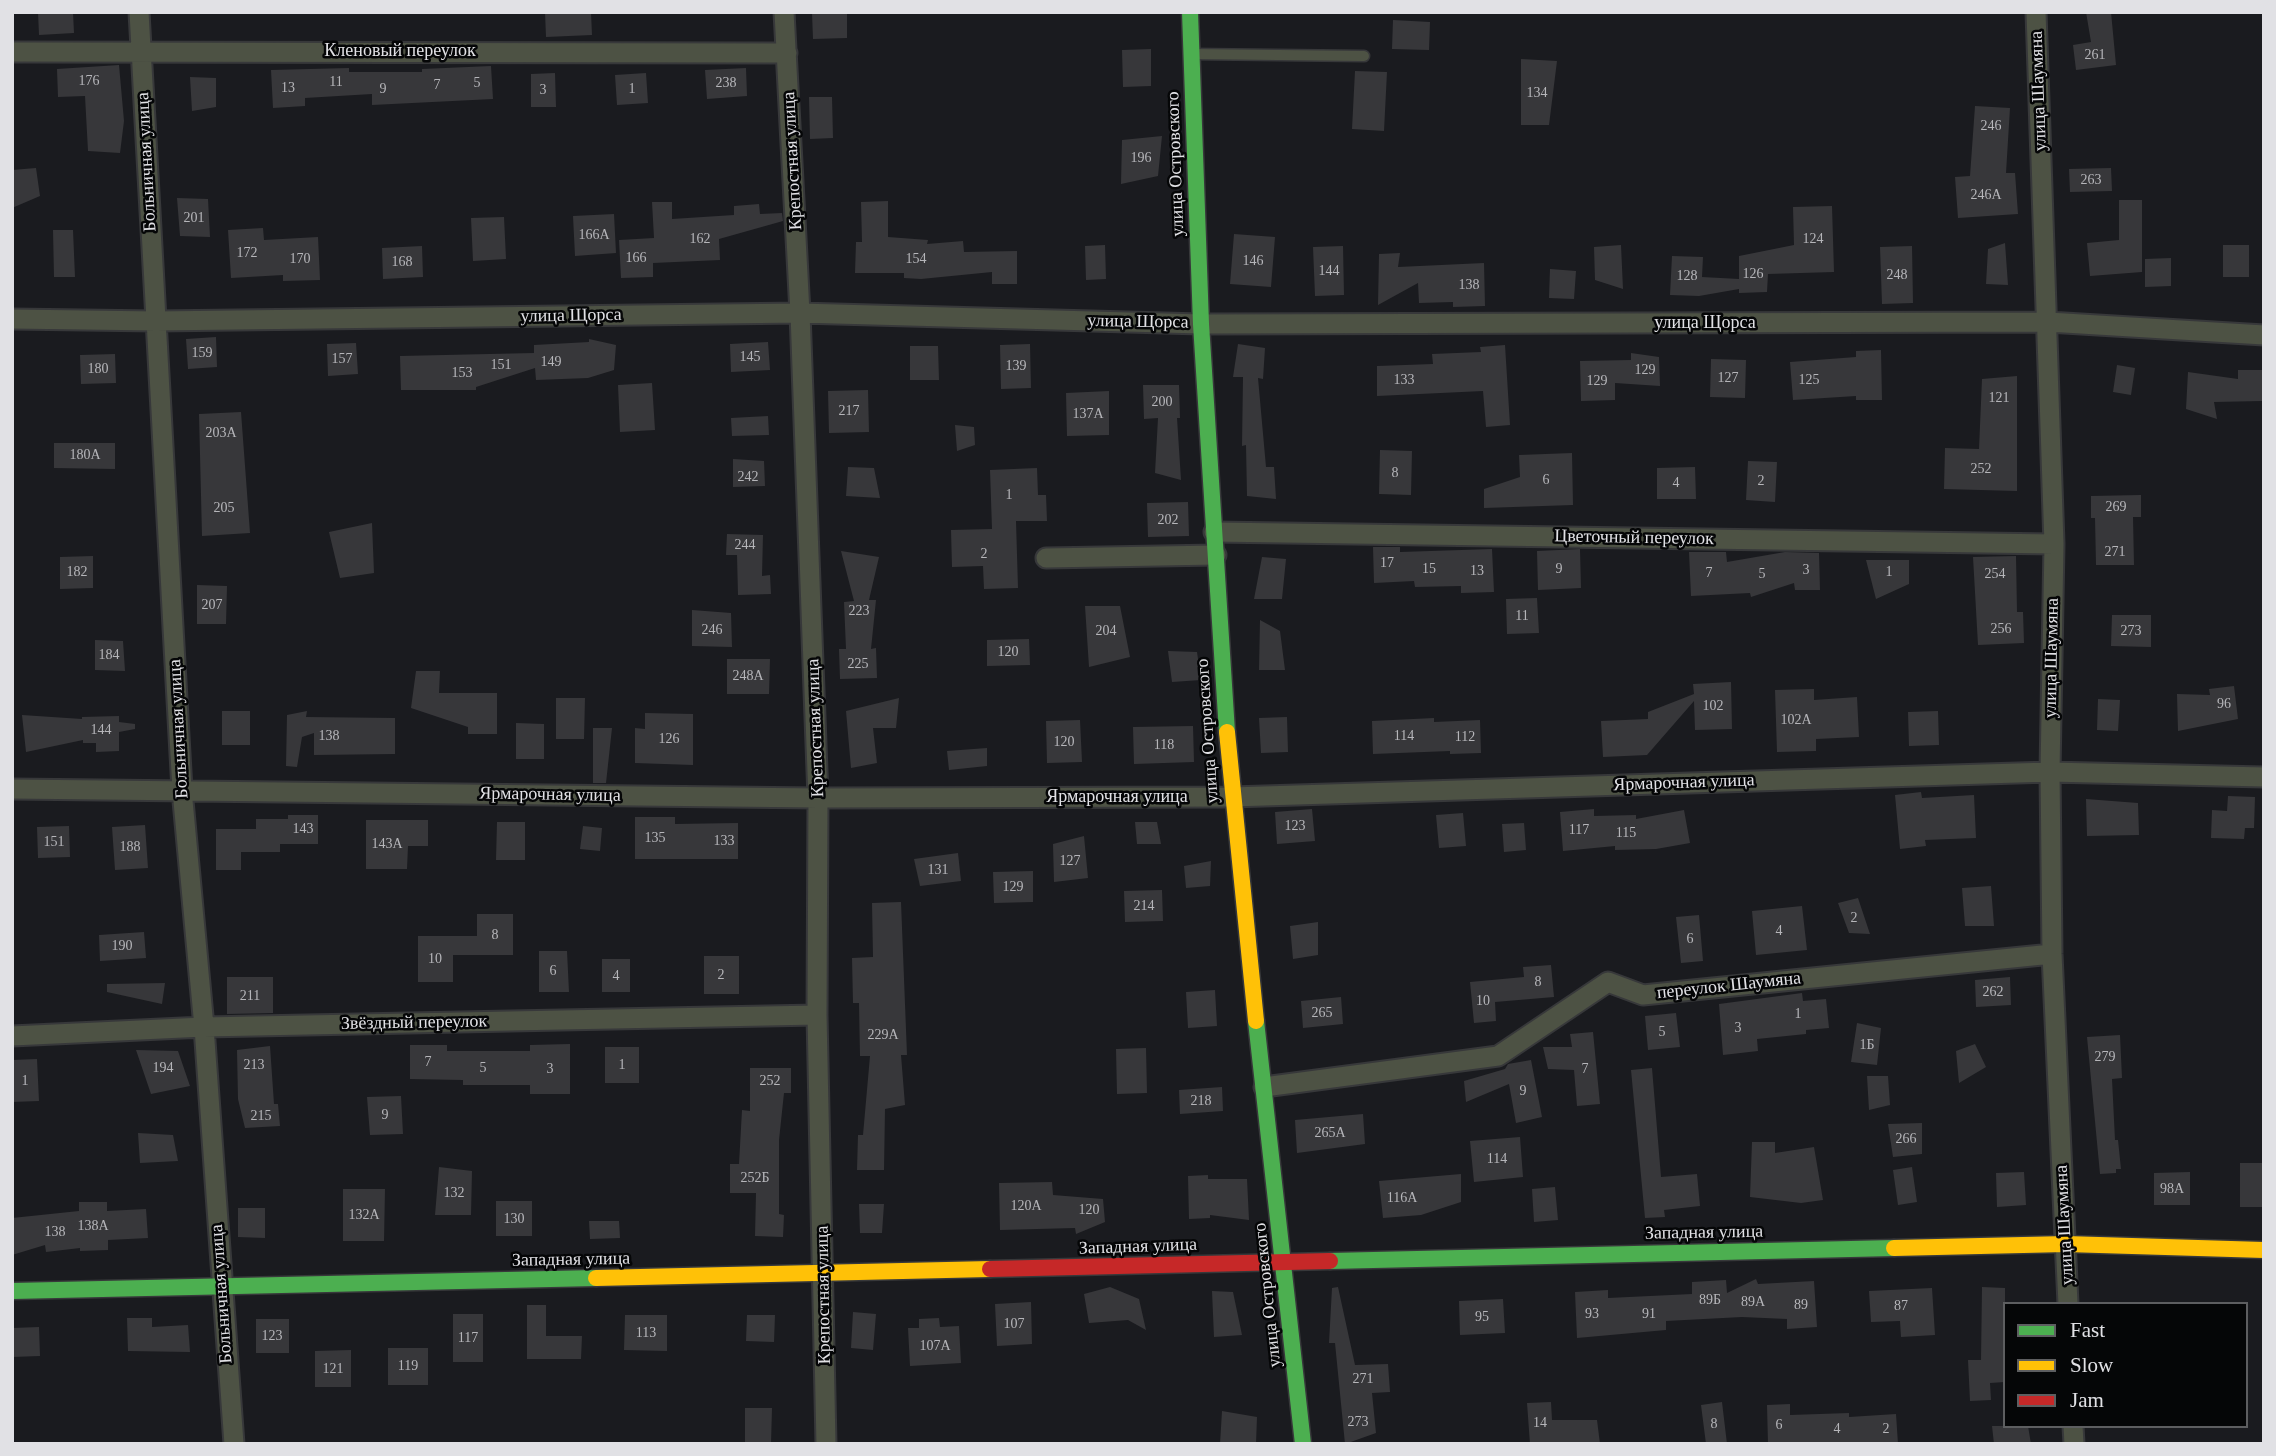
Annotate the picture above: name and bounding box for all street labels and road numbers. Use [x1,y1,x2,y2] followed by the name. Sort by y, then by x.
[2026,31,2052,151] street label: улица Шаумяна
[324,40,476,62] street label: Кленовый переулок
[779,91,807,231] street label: Крепостная улица
[1163,91,1189,237] street label: улица Островского
[133,92,161,232] street label: Больничная улица
[520,304,622,328] street label: улица Щорса
[1087,310,1189,334] street label: улица Щорса
[1654,312,1756,334] street label: улица Щорса
[1554,526,1714,550] street label: Цветочный переулок
[2040,598,2064,718] street label: улица Шаумяна
[803,658,829,798] street label: Крепостная улица
[1192,658,1224,804] street label: улица Островского
[165,659,193,799] street label: Больничная улица
[1613,770,1755,796] street label: Ярмарочная улица
[479,783,621,807] street label: Ярмарочная улица
[1046,786,1188,808] street label: Ярмарочная улица
[1656,968,1802,1004] street label: переулок Шаумяна
[341,1011,487,1035] street label: Звёздный переулок
[2051,1164,2079,1286] street label: улица Шаумяна
[1645,1221,1763,1245] street label: Западная улица
[1250,1222,1286,1368] street label: улица Островского
[206,1224,238,1364] street label: Больничная улица
[812,1225,836,1365] street label: Крепостная улица
[1078,1234,1198,1260] street label: Западная улица
[512,1248,630,1272] street label: Западная улица

